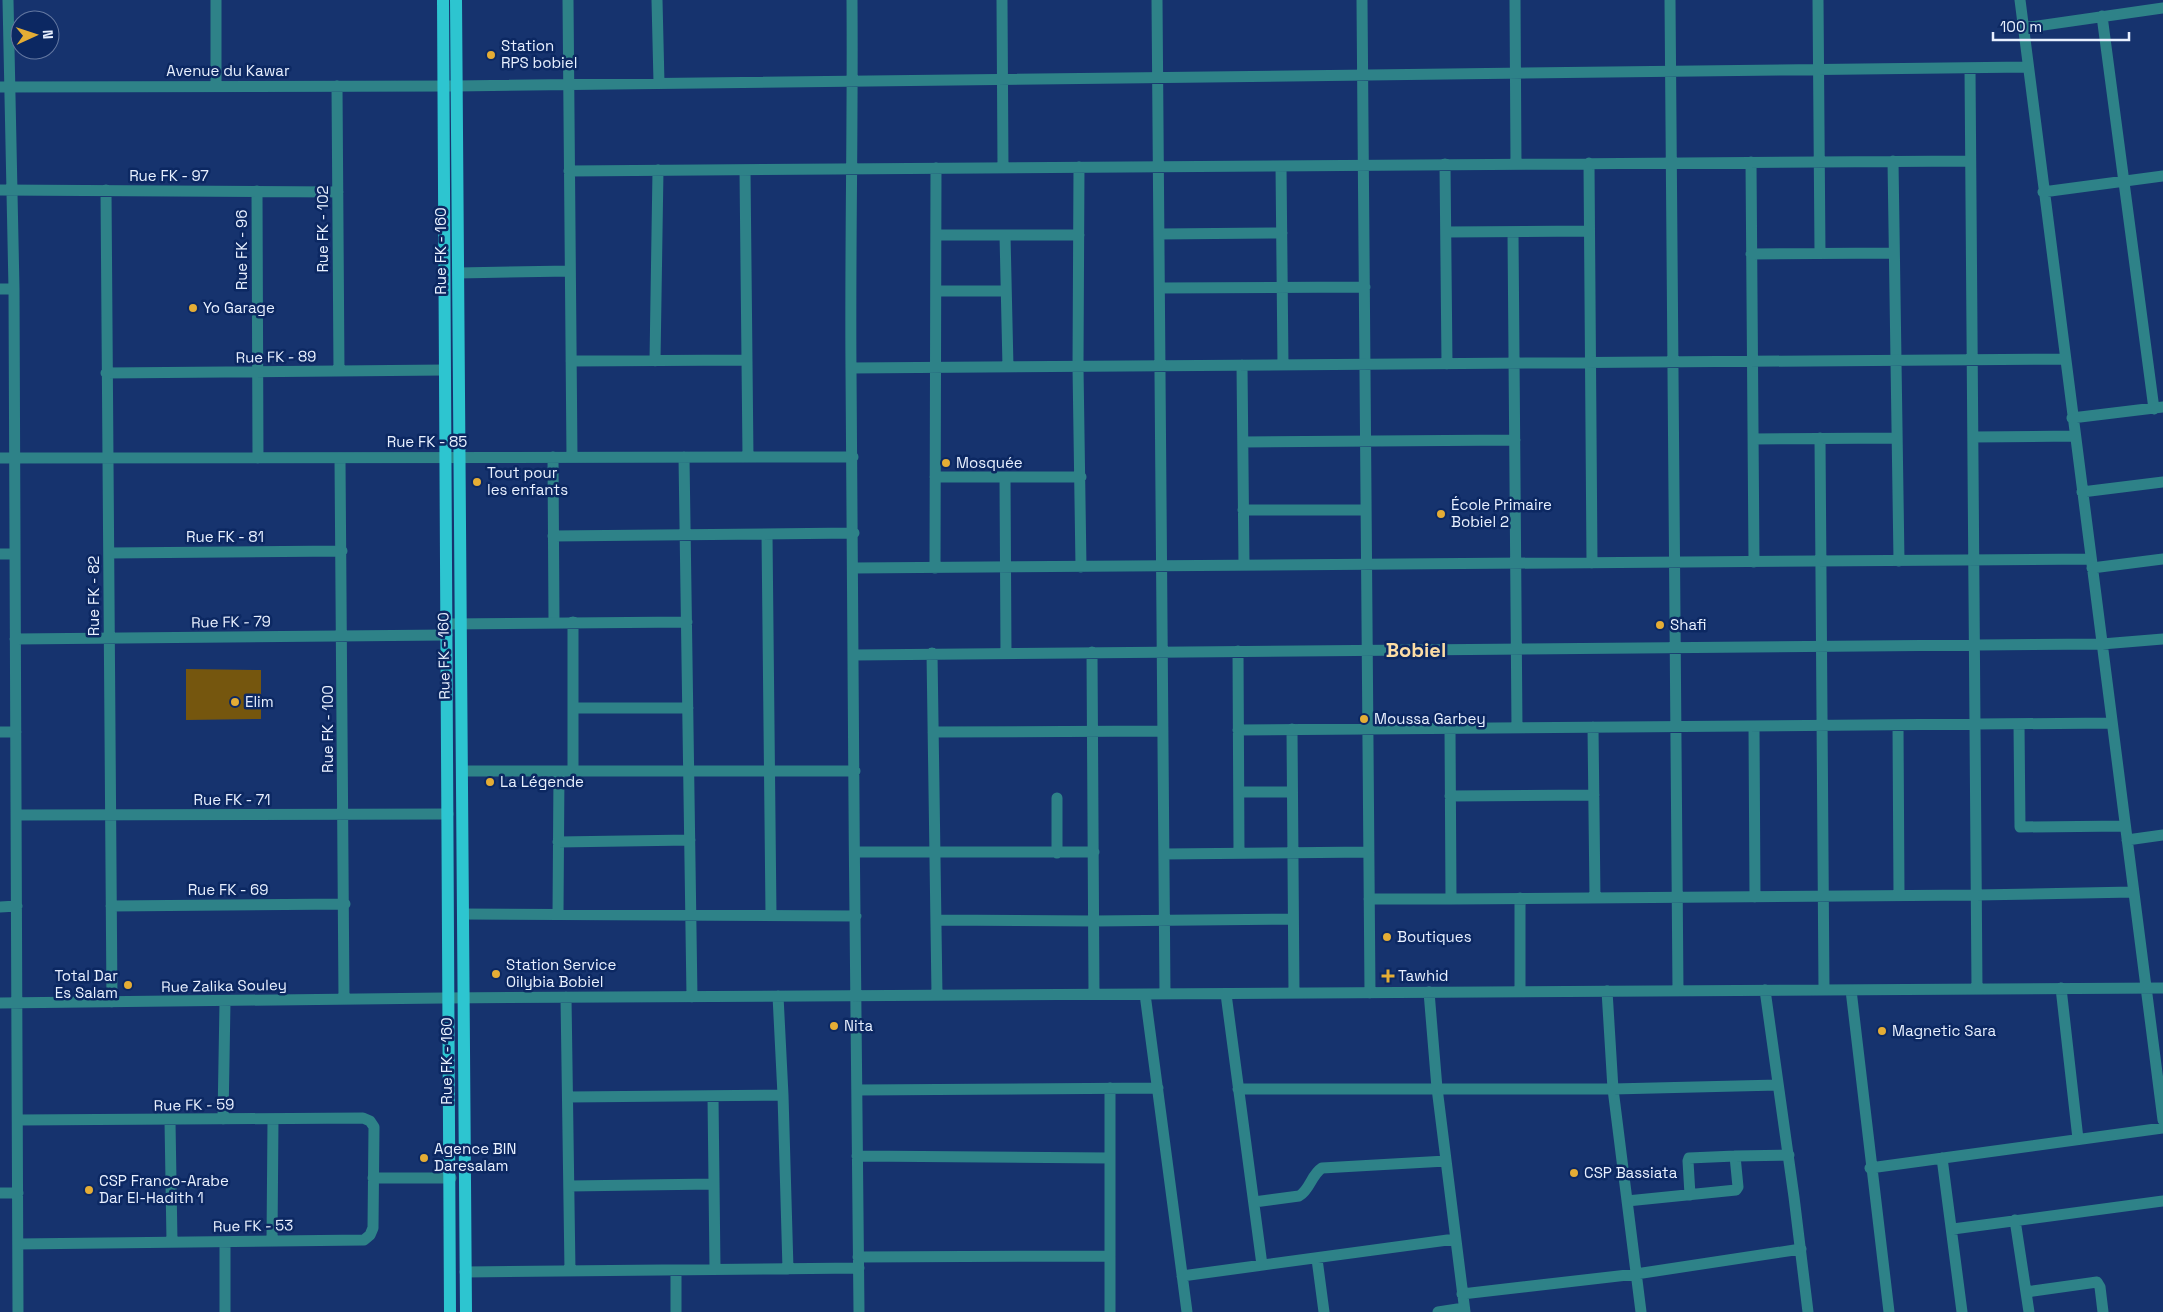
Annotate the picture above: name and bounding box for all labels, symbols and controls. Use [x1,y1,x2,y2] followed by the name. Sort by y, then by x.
[10,10,60,60] north arrow
[1993,10,2129,42] scale bar
[2000,17,2042,36] text: 100 m
[39,29,57,39] text: N
[501,36,577,72] place label: Station RPS bobiel
[485,49,497,61] marker: Station RPS bobiel
[166,61,290,80] street label: Avenue du Kawar
[129,166,209,185] street label: Rue FK - 97
[313,185,332,273] street label: Rue FK - 102
[431,207,450,295] street label: Rue FK - 160
[232,210,251,290] street label: Rue FK - 96
[203,298,275,317] place label: Yo Garage
[187,302,199,314] marker: Yo Garage
[235,346,317,367] street label: Rue FK - 89
[387,432,467,451] street label: Rue FK - 85
[956,453,1023,472] place label: Mosquée
[940,457,952,469] marker: Mosquée
[487,463,568,499] place label: Tout pour les enfants
[471,476,483,488] marker: Tout pour les enfants
[1451,495,1552,531] place label: École Primaire Bobiel 2
[1435,508,1447,520] marker: École Primaire Bobiel 2
[186,527,264,546] street label: Rue FK - 81
[84,556,103,636] street label: Rue FK - 82
[191,611,271,632] street label: Rue FK - 79
[433,612,454,700] street label: Rue FK - 160
[1670,615,1707,634] place label: Shafi
[1654,619,1666,631] marker: Shafi
[1386,637,1446,663] district label: Bobiel
[318,685,337,773] street label: Rue FK - 100
[245,692,274,711] place label: Elim
[229,696,241,708] marker: Elim
[1374,709,1486,728] place label: Moussa Garbey
[1358,713,1370,725] marker: Moussa Garbey
[500,772,584,791] place label: La Légende
[484,776,496,788] marker: La Légende
[194,790,270,809] street label: Rue FK - 71
[188,880,268,899] street label: Rue FK - 69
[1397,927,1472,946] place label: Boutiques
[1381,931,1393,943] marker: Boutiques
[506,955,617,991] place label: Station Service Oilybia Bobiel
[54,966,118,1002] place label: Total Dar Es Salam
[1398,966,1449,985] place label: Tawhid
[490,968,502,980] marker: Station Service Oilybia Bobiel
[1382,970,1394,982] marker: Tawhid
[161,975,287,996] street label: Rue Zalika Souley
[122,979,134,991] marker: Total Dar Es Salam
[844,1016,873,1035] place label: Nita
[437,1017,456,1105] street label: Rue FK - 160
[828,1020,840,1032] marker: Nita
[1892,1021,1996,1040] place label: Magnetic Sara
[1876,1025,1888,1037] marker: Magnetic Sara
[154,1094,234,1115] street label: Rue FK - 59
[434,1139,516,1175] place label: Agence BIN Daresalam
[418,1152,430,1164] marker: Agence BIN Daresalam
[1584,1163,1678,1182] place label: CSP Bassiata
[1568,1167,1580,1179] marker: CSP Bassiata
[99,1171,229,1207] place label: CSP Franco-Arabe Dar El-Hadith 1
[83,1184,95,1196] marker: CSP Franco-Arabe Dar El-Hadith 1
[213,1215,293,1236] street label: Rue FK - 53

